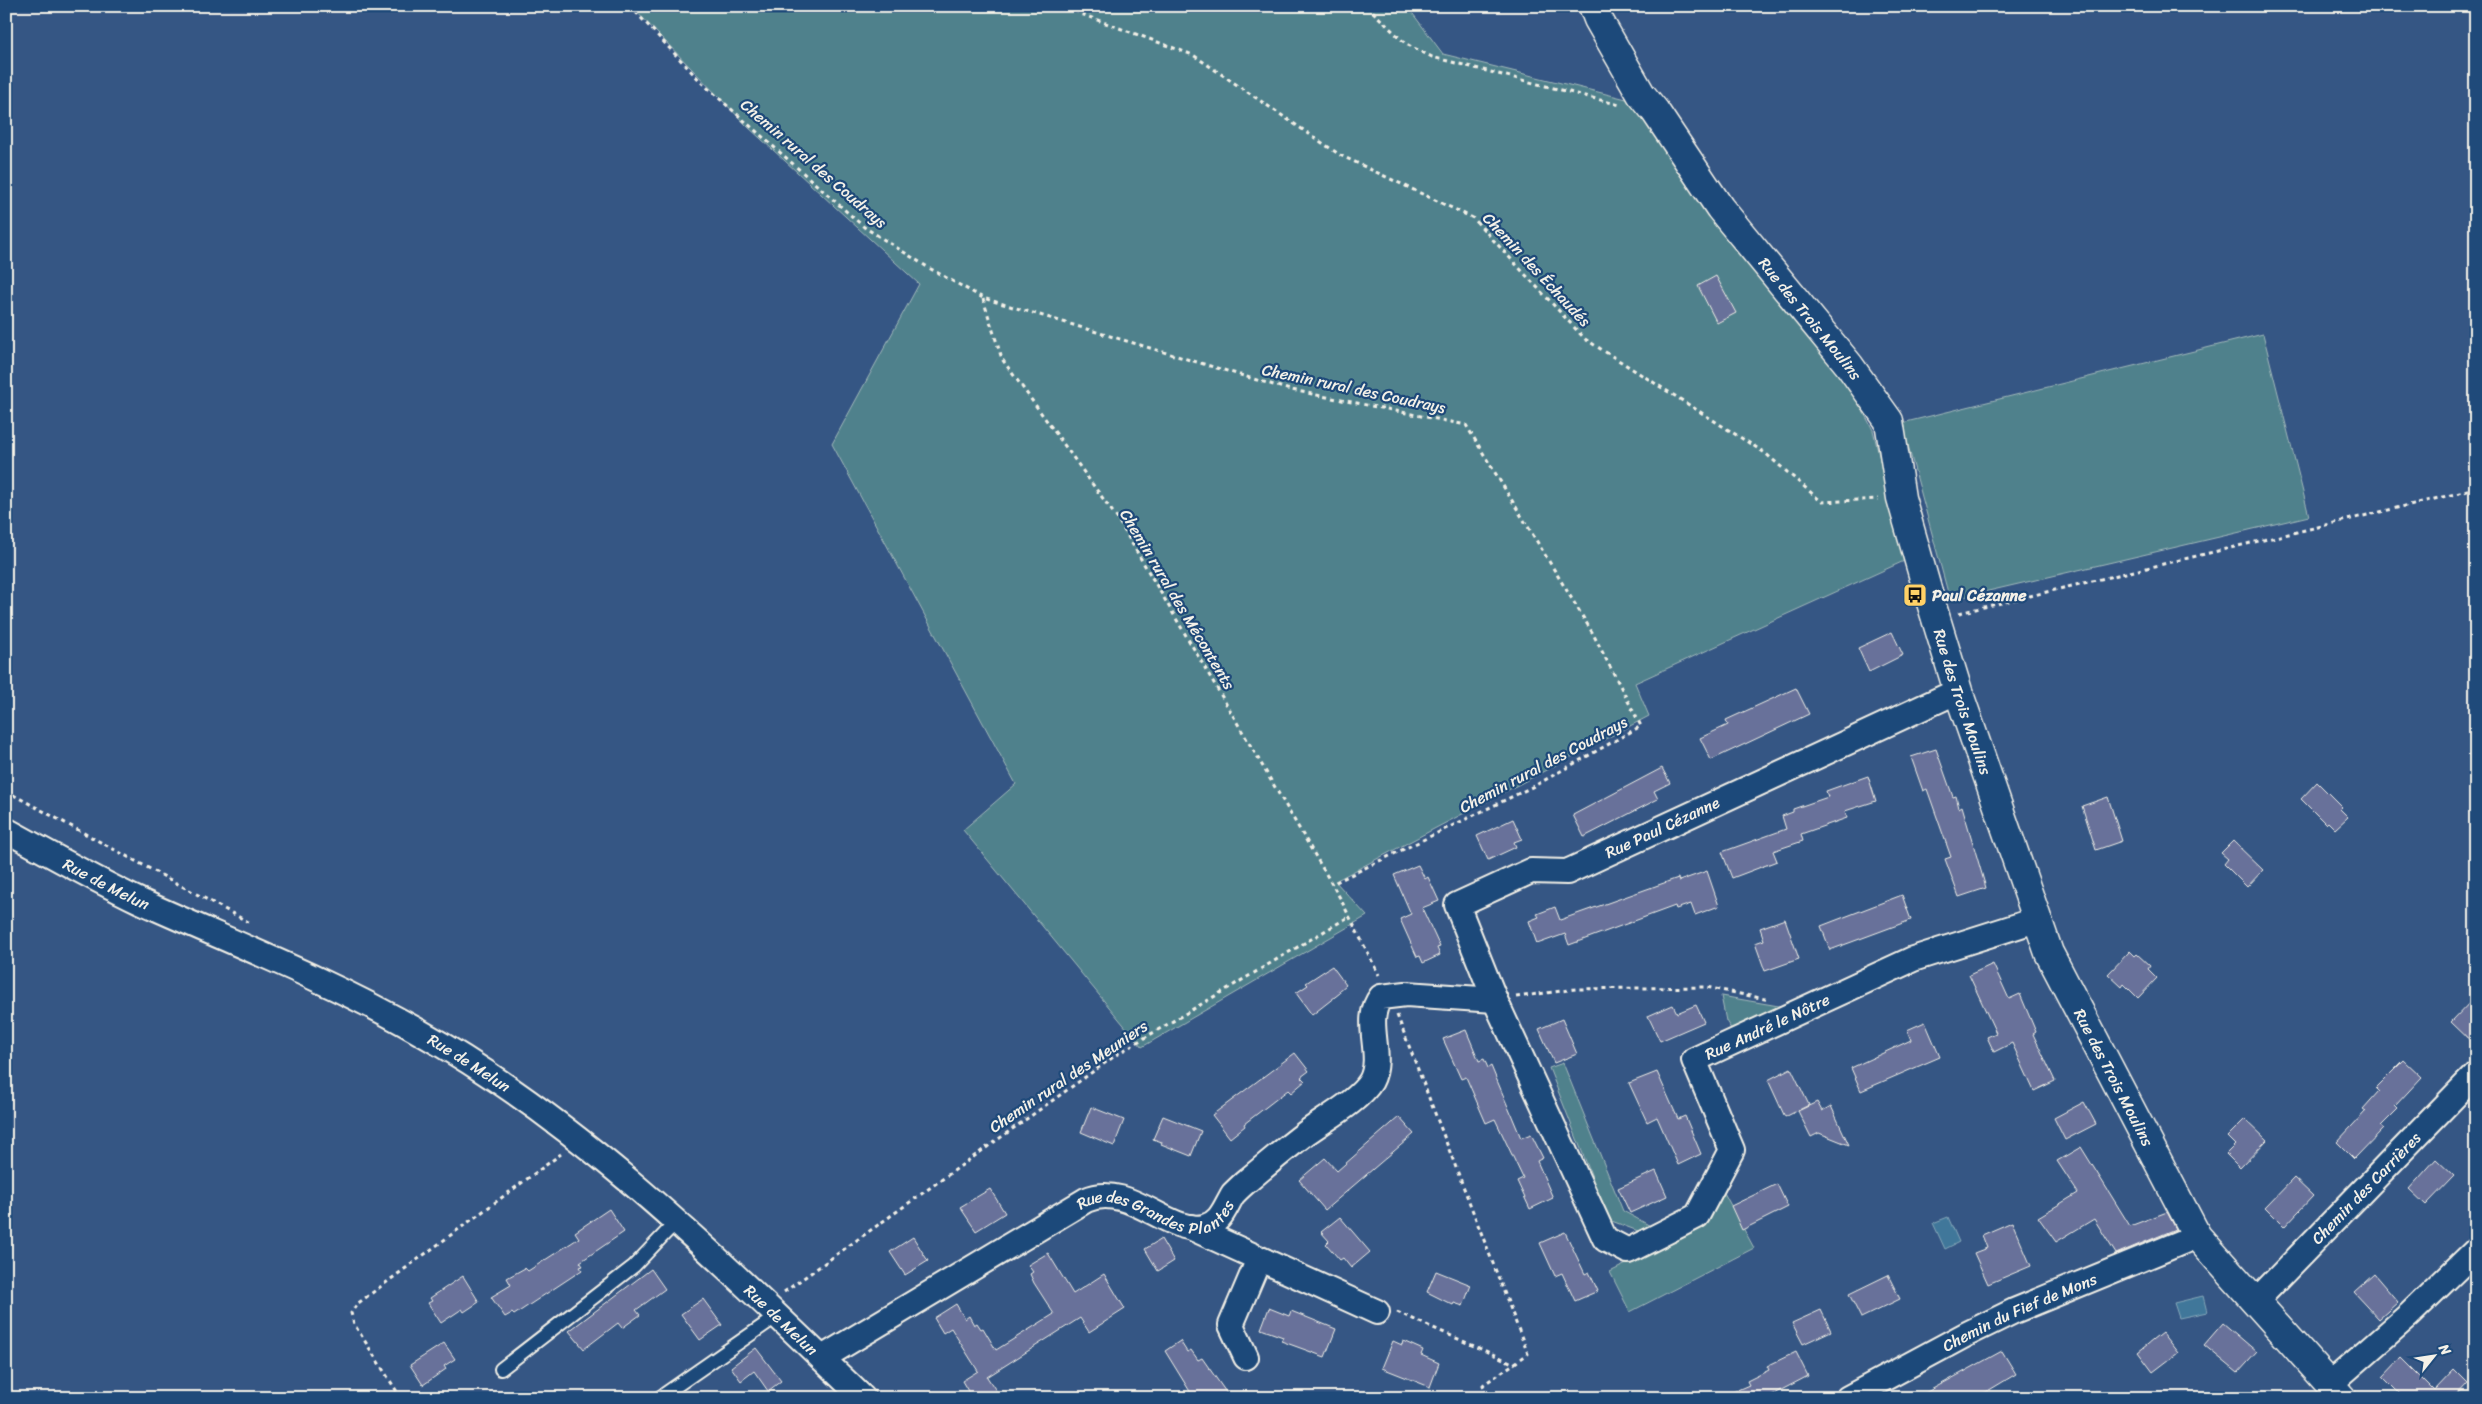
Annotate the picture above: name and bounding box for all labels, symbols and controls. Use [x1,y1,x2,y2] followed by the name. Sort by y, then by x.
[734,91,894,236] street label: Chemin rural des Coudrays
[1475,205,1598,334] street label: Chemin des Échaudés
[1751,251,1870,387] street label: Rue des Trois Moulins
[1259,355,1449,422] street label: Chemin rural des Coudrays
[1112,503,1244,696] street label: Chemin rural des Mécontents
[1932,581,2027,610] place label: Paul Cézanne
[1902,582,1928,608] bus stop icon: Paul Cézanne
[1925,625,2000,779] street label: Rue des Trois Moulins
[1454,708,1633,821] street label: Chemin rural des Coudrays
[1600,788,1725,867] street label: Rue Paul Cézanne
[58,850,155,919] street label: Rue de Melun
[1700,985,1835,1068] street label: Rue André le Nôtre
[2065,1003,2162,1152] street label: Rue des Trois Moulins
[983,1012,1154,1141] street label: Chemin rural des Meuniers
[422,1025,517,1101] street label: Rue de Melun
[2304,1124,2428,1252] street label: Chemin des Carrières
[1071,1182,1243,1243] street label: Rue des Grandes Plantes
[1937,1264,2102,1360] street label: Chemin du Fief de Mons
[737,1277,825,1363] street label: Rue de Melun
[2410,1332,2460,1382] north arrow
[2431,1338,2458,1360] text: N

